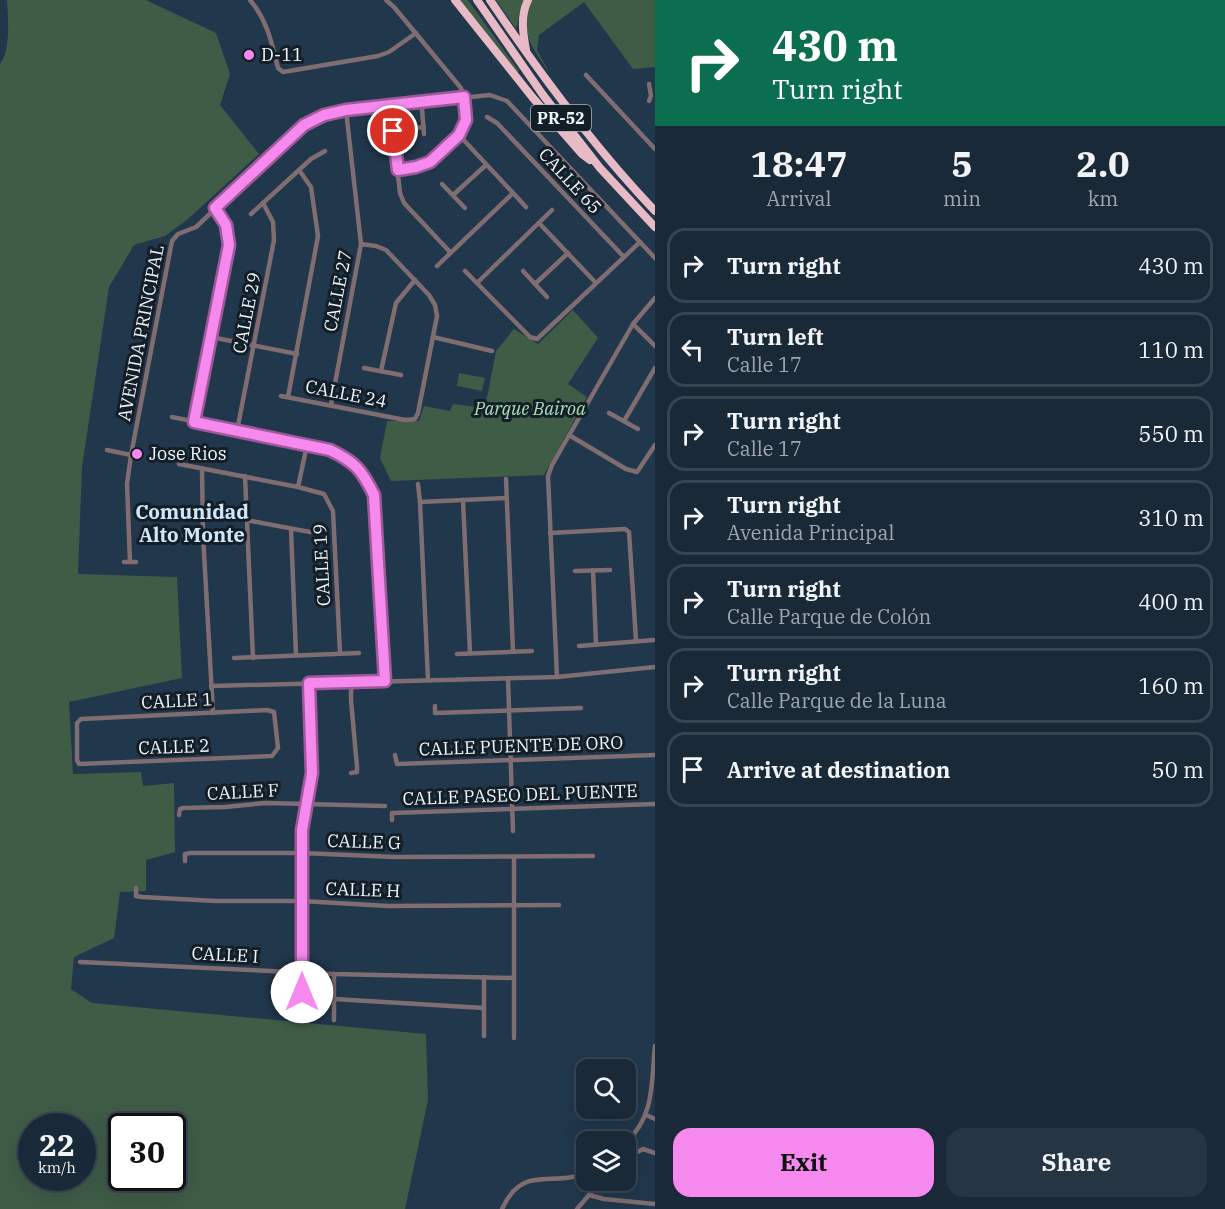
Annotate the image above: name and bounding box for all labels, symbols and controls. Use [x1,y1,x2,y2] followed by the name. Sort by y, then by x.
[772,18,898,73] text: 430 m
[673,24,751,102] icon: right
[261,43,303,66] place label: D-11
[242,48,256,62] marker: D-11
[772,71,903,106] text: Turn right
[367,105,418,156] pin
[531,105,591,131] road number: PR-52
[376,114,409,147] icon: arrive
[750,140,848,187] text: 18:47
[951,140,973,187] text: 5
[1076,140,1130,187] text: 2.0
[534,143,607,219] street label: CALLE 65
[766,185,832,212] text: Arrival
[943,185,981,212] text: min
[1088,185,1118,212] text: km
[112,243,169,423] street label: AVENIDA PRINCIPAL
[318,248,357,334] street label: CALLE 27
[676,249,709,282] icon: right
[727,251,841,280] text: Turn right
[1138,251,1204,280] text: 430 m
[227,270,266,356] street label: CALLE 29
[727,322,823,351] text: Turn left
[676,333,709,366] icon: left
[1138,335,1204,364] text: 110 m
[727,351,802,378] text: Calle 17
[303,374,389,413] street label: CALLE 24
[473,397,586,420] park label: Parque Bairoa
[727,406,841,435] text: Turn right
[676,417,709,450] icon: right
[1138,419,1204,448] text: 550 m
[727,435,802,462] text: Calle 17
[149,442,227,465] place label: Jose Rios
[130,447,144,461] marker: Jose Rios
[727,490,841,519] text: Turn right
[135,498,249,548] district label: Comunidad Alto Monte
[676,501,709,534] icon: right
[1138,503,1204,532] text: 310 m
[727,519,894,546] text: Avenida Principal
[308,523,335,607] street label: CALLE 19
[727,574,841,603] text: Turn right
[676,585,709,618] icon: right
[1138,587,1204,616] text: 400 m
[727,603,931,630] text: Calle Parque de Colón
[727,658,841,687] text: Turn right
[676,669,709,702] icon: right
[1138,671,1204,700] text: 160 m
[141,687,213,714] street label: CALLE 1
[727,687,947,714] text: Calle Parque de la Luna
[418,730,624,761] street label: CALLE PUENTE DE ORO
[138,734,210,759] street label: CALLE 2
[676,753,709,786] icon: arrive
[727,755,950,784] text: Arrive at destination
[1152,755,1204,784] text: 50 m
[206,778,280,805] street label: CALLE F
[402,779,638,810] street label: CALLE PASEO DEL PUENTE
[327,829,401,854] street label: CALLE G
[325,877,401,902] street label: CALLE H
[191,941,259,968] street label: CALLE I
[270,960,334,1024] position arrow
[576,1059,636,1191] map controls
[576,1059,636,1119] button: search
[108,1113,186,1191] speed limit sign: 30
[39,1125,75,1164] text: 22
[673,1128,934,1197] button: Exit
[946,1128,1207,1197] button: Share
[576,1131,636,1191] button: layers
[38,1158,76,1177] text: km/h

